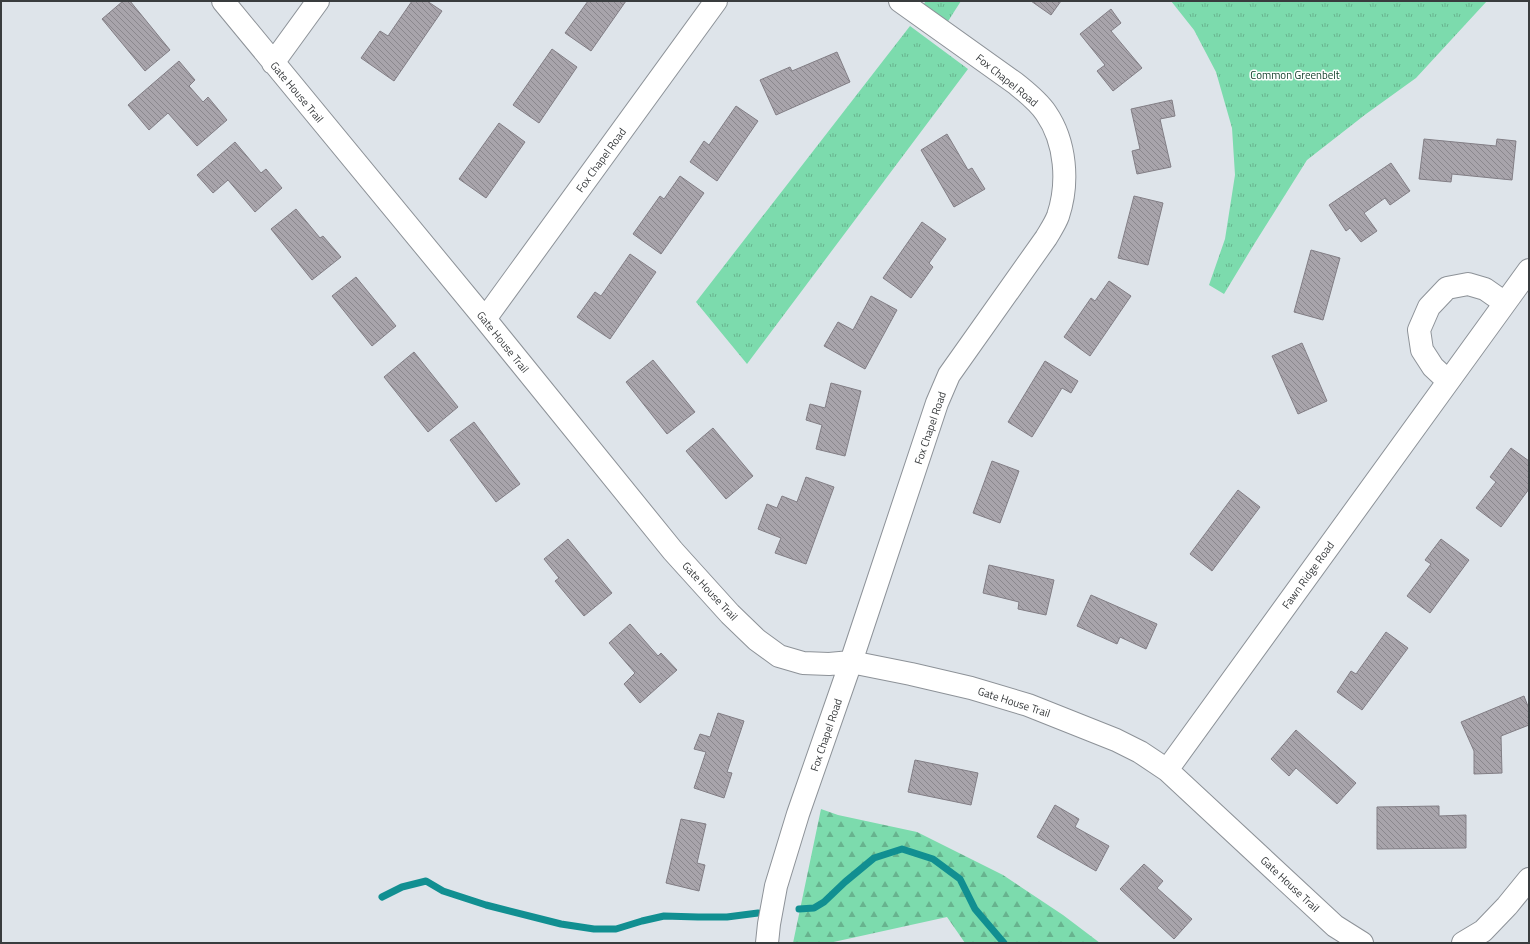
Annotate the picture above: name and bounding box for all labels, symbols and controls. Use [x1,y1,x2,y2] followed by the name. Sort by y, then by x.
[972,50,1042,110] street label: Fox Chapel Road
[267,58,327,126] street label: Gate House Trail
[1250,67,1340,83] park label: Common Greenbelt
[572,124,630,196] street label: Fox Chapel Road
[473,308,533,376] street label: Gate House Trail
[910,389,950,467] street label: Fox Chapel Road
[1278,538,1338,612] street label: Fawn Ridge Road
[678,558,742,624] street label: Gate House Trail
[976,683,1052,721] street label: Gate House Trail
[806,696,846,774] street label: Fox Chapel Road
[1257,852,1323,916] street label: Gate House Trail

